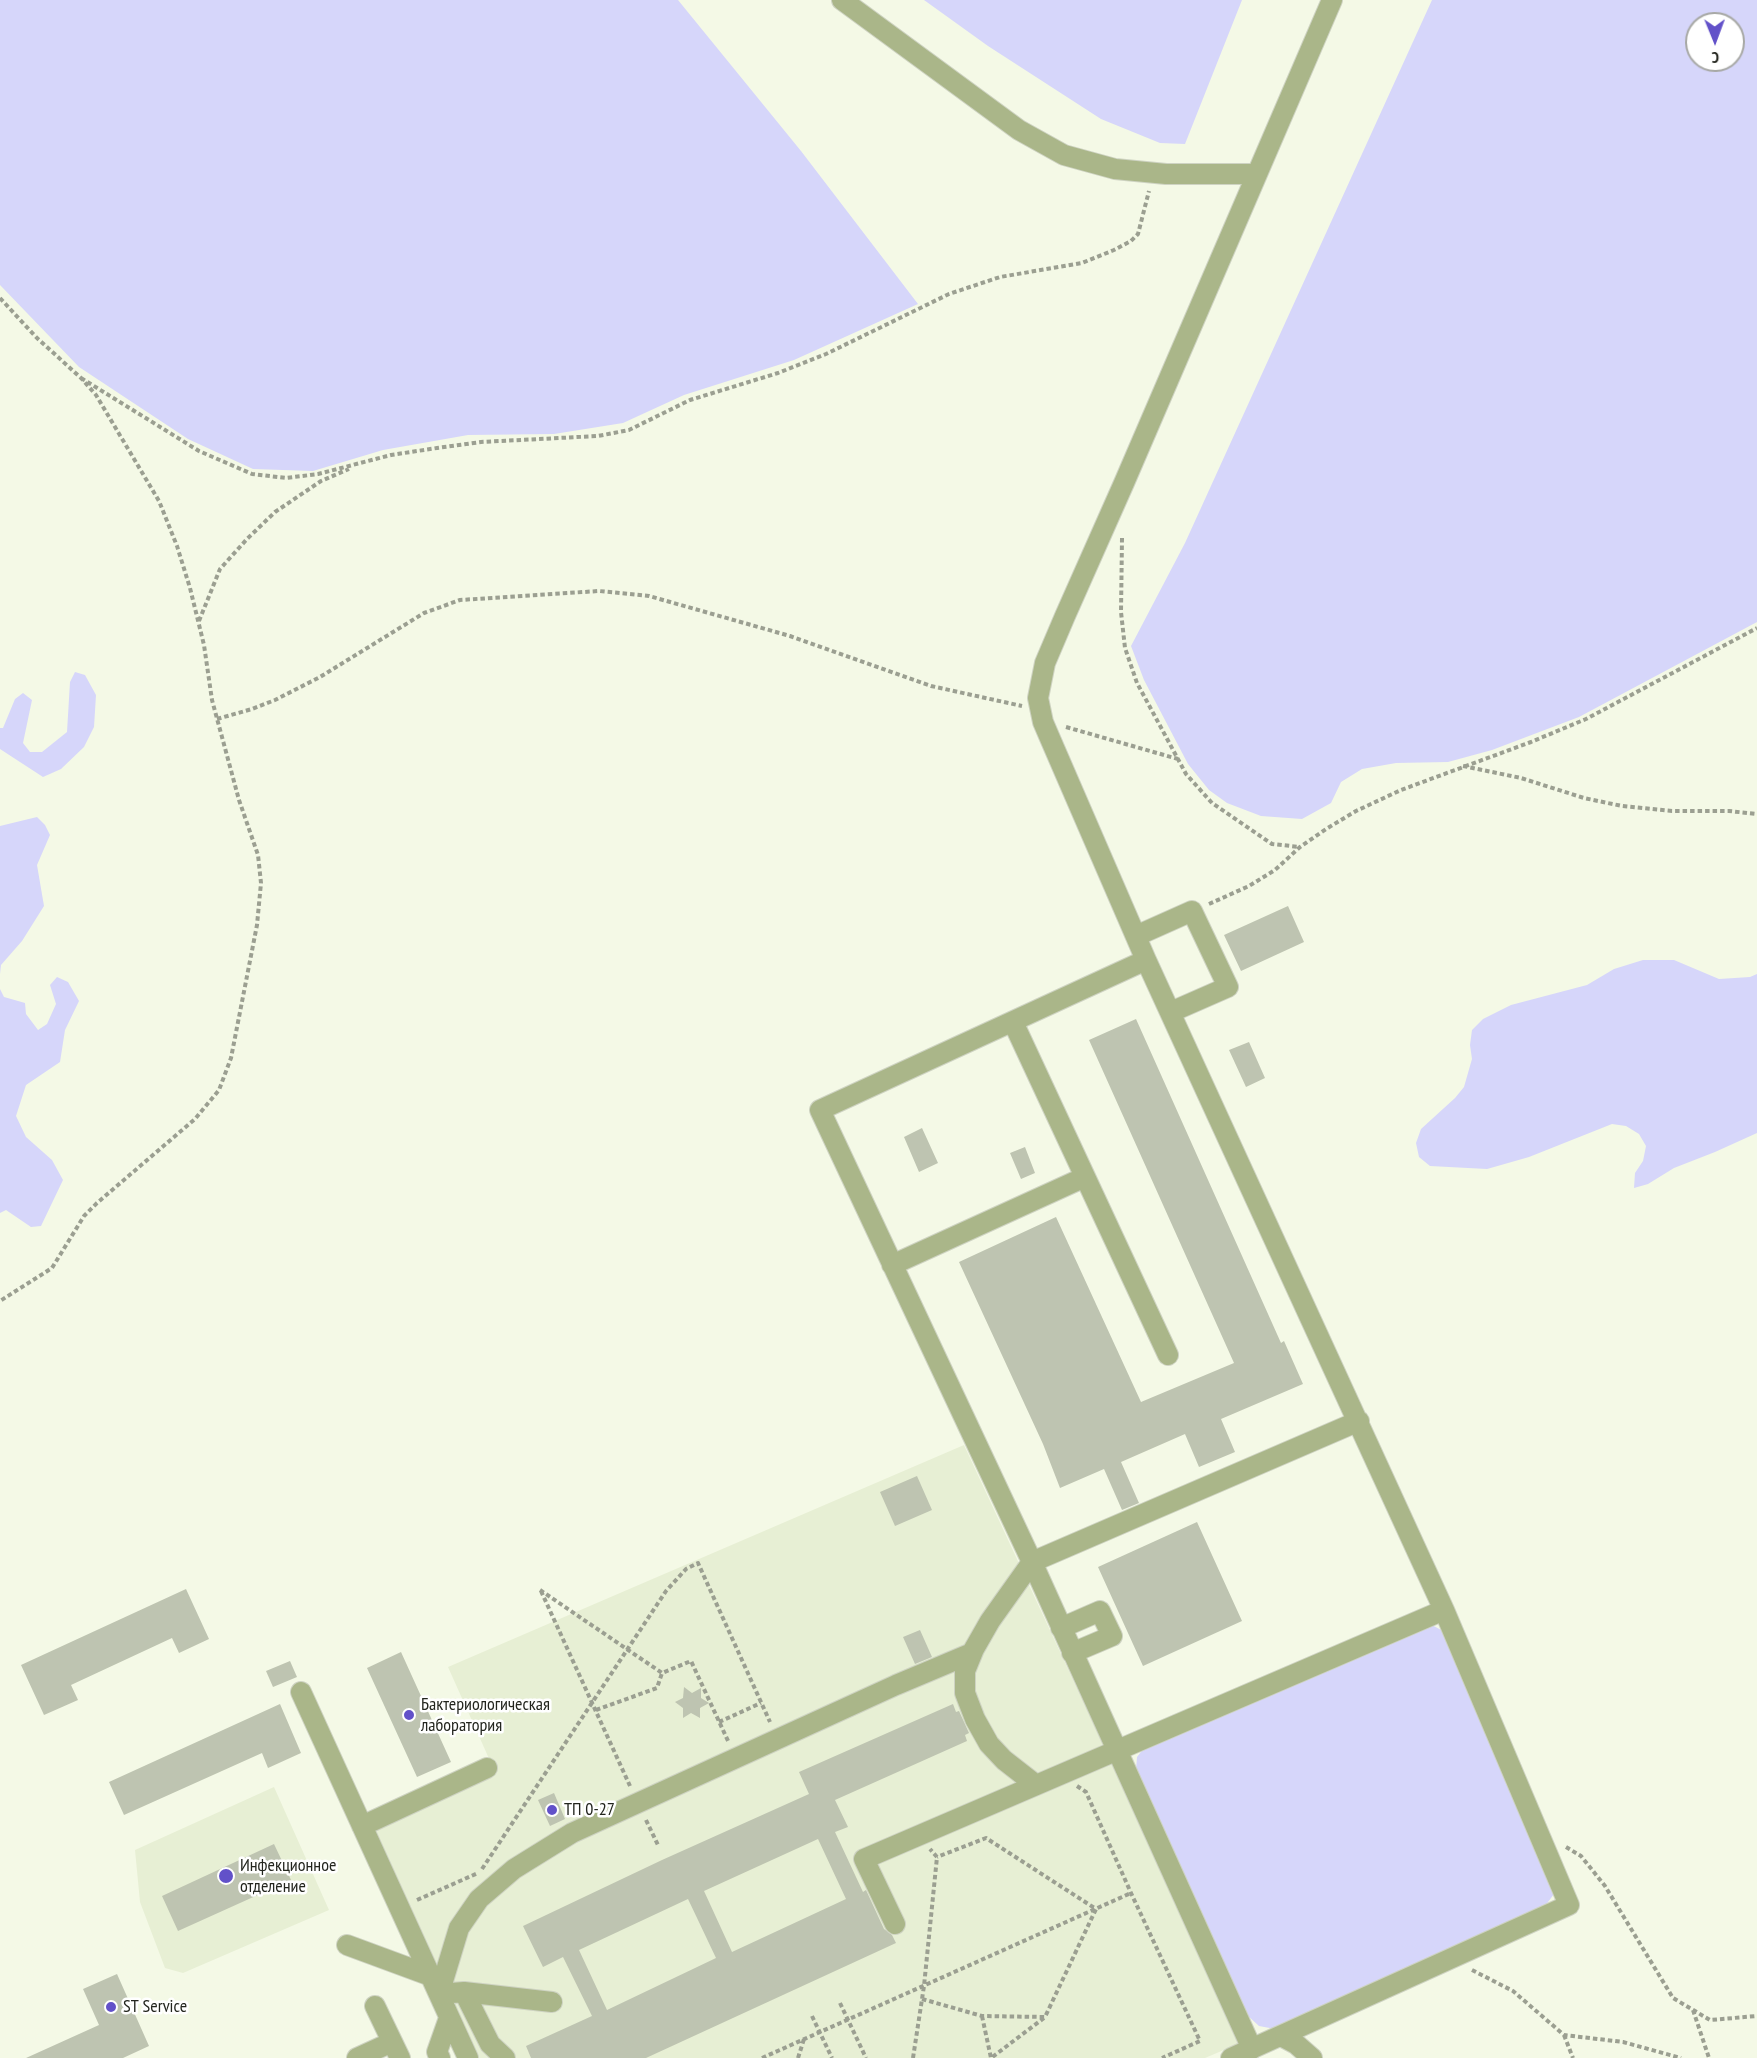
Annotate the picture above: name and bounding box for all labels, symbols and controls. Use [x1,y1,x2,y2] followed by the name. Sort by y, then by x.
[1685,12,1745,72] north arrow
[1711,48,1719,68] text: С
[421,1694,550,1736] place label: Бактериологическая лаборатория
[402,1708,416,1722] marker: Бактериологическая лаборатория
[564,1799,615,1821] place label: ТП 0-27
[545,1803,559,1817] marker: ТП 0-27
[240,1855,336,1898] place label: Инфекционное отделение
[217,1867,235,1885] marker: Инфекционное отделение
[123,1996,187,2018] place label: ST Service
[104,2000,118,2014] marker: ST Service

